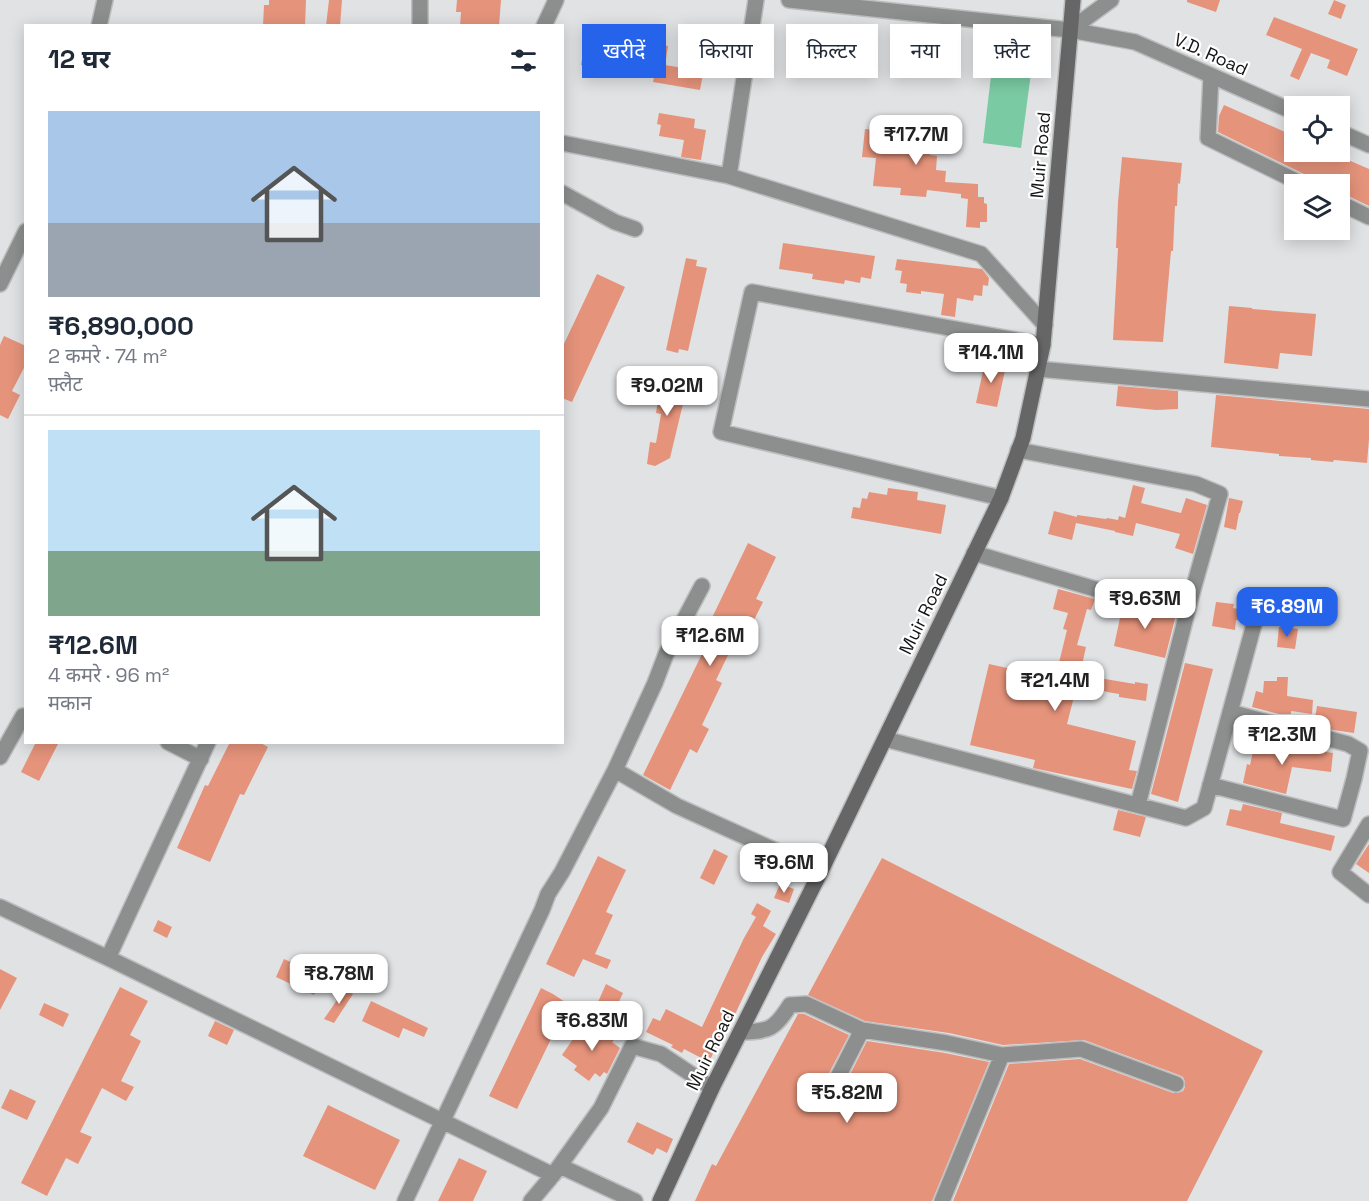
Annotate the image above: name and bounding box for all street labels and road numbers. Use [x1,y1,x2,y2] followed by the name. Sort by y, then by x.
[1170,28,1252,80] street label: V.D. Road
[1025,111,1055,199] street label: Muir Road
[894,570,952,658] street label: Muir Road
[681,1006,739,1094] street label: Muir Road

